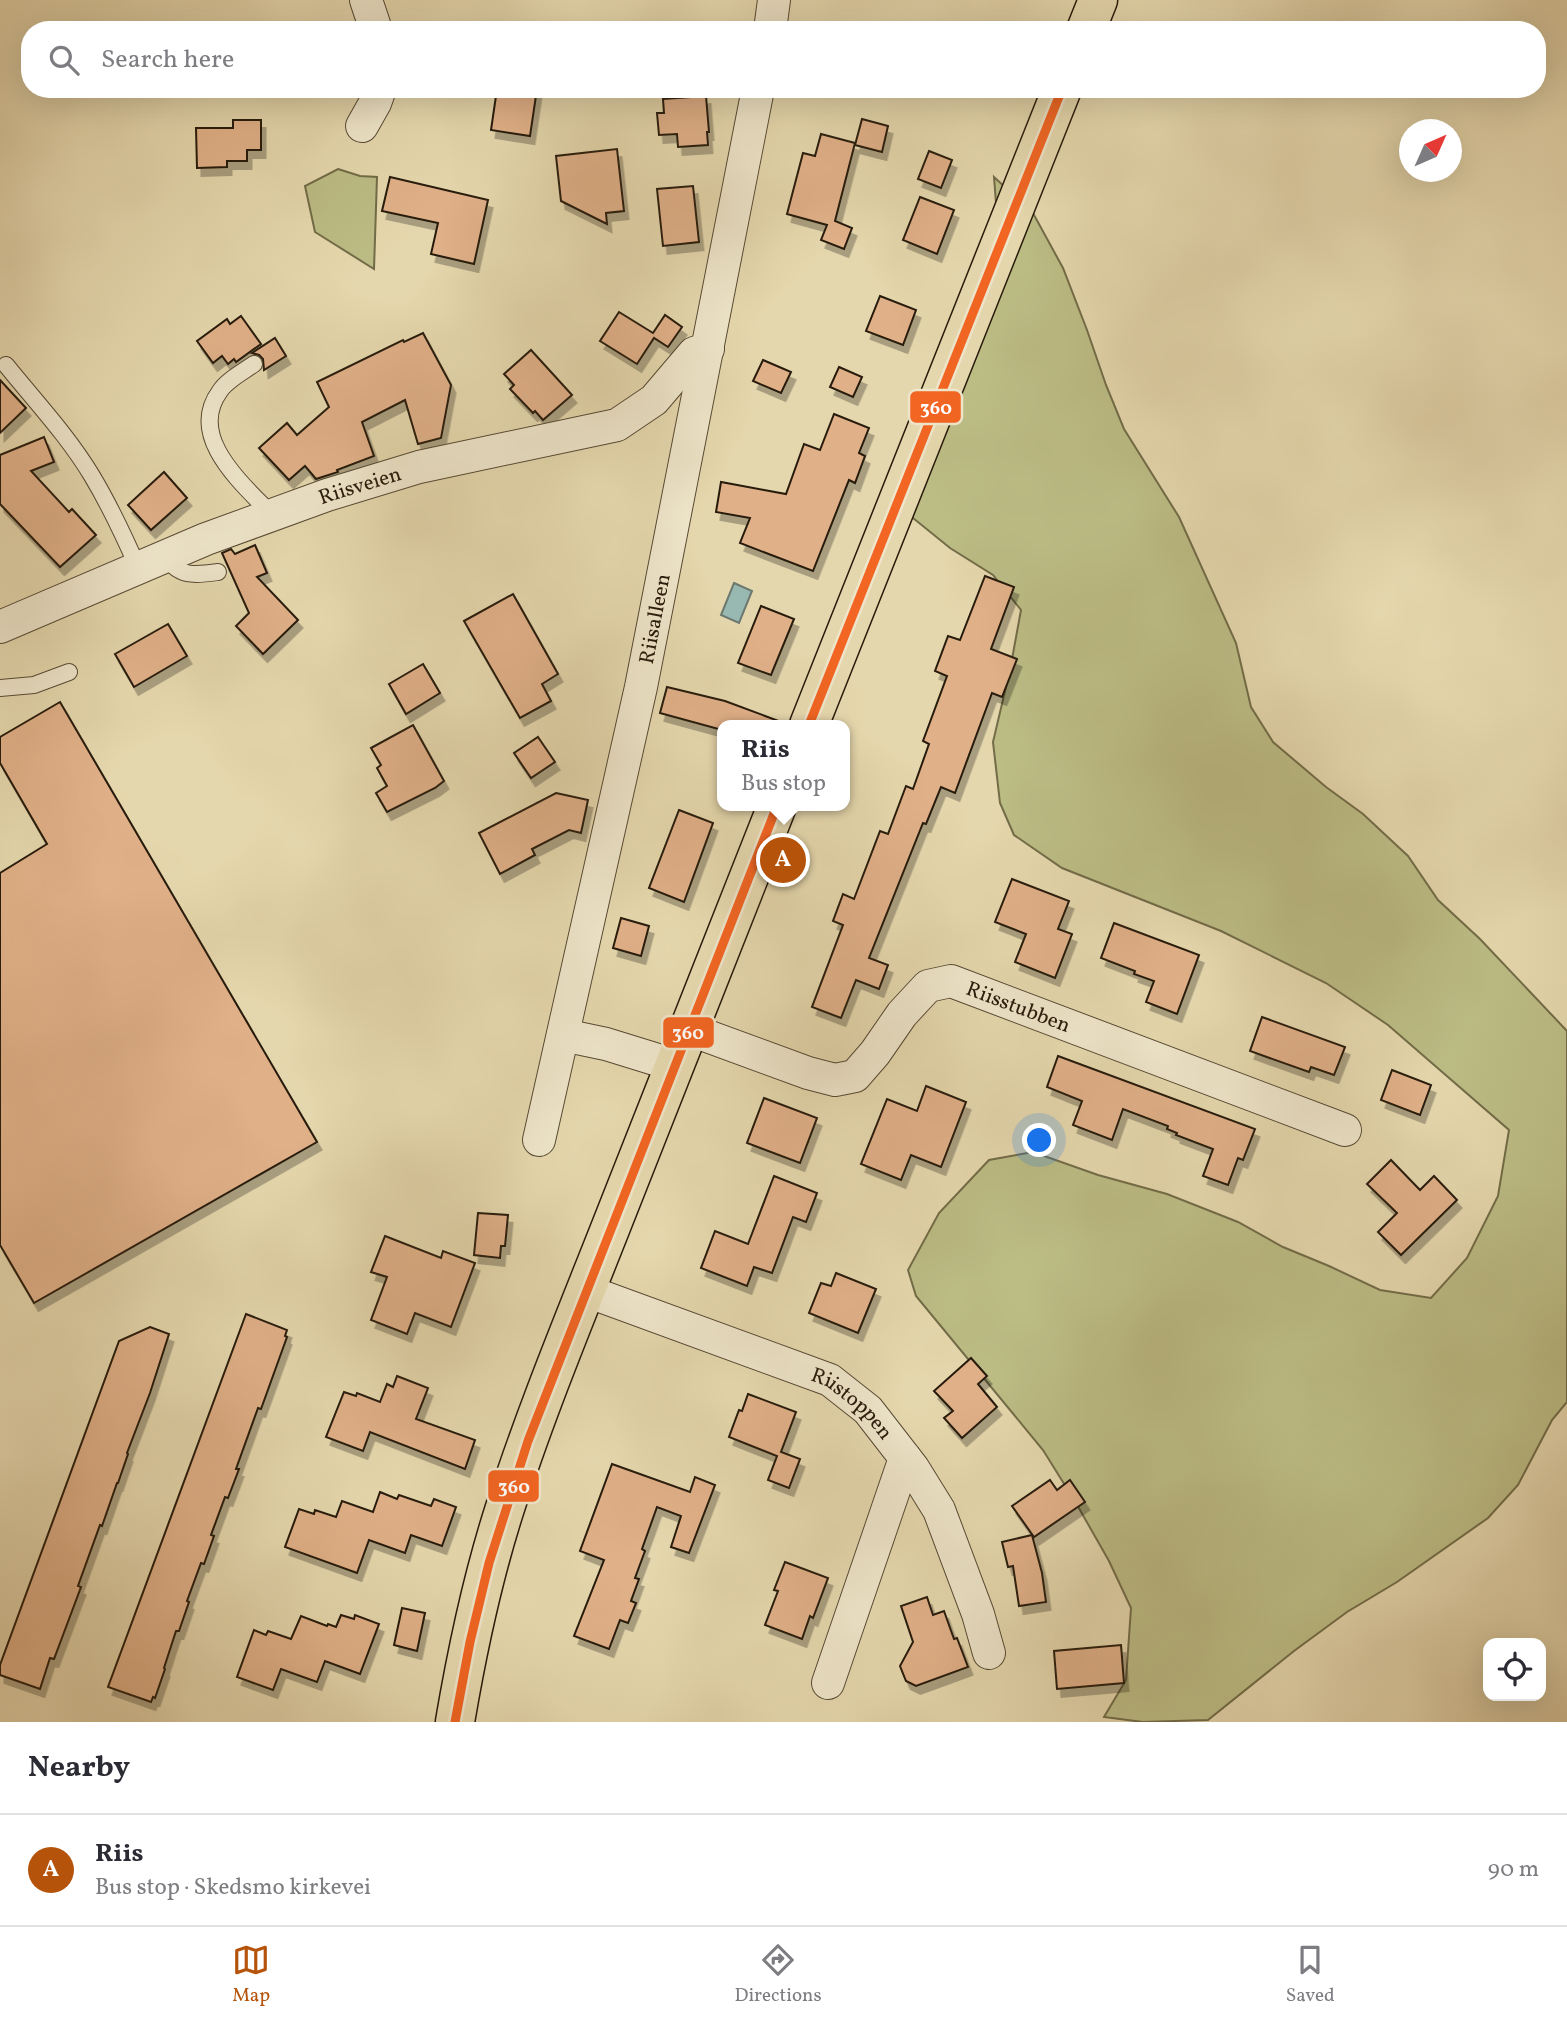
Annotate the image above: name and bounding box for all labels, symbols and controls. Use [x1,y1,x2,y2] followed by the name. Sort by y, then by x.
[21,21,1546,98] search box
[45,41,83,79] icon: search
[101,42,234,78] text: Search here
[1399,119,1462,182] north arrow
[909,390,962,424] line badge: 360
[920,396,952,422] text: 360
[315,460,405,513] street label: Riisveien
[633,571,679,667] street label: Riisalleen
[717,720,850,811] popup
[741,732,790,768] text: Riis
[741,768,826,800] text: Bus stop
[760,834,806,886] pin: A
[962,975,1074,1041] street label: Riisstubben
[662,1016,715,1049] line badge: 360
[672,1021,704,1047] text: 360
[1022,1123,1056,1157] your location
[807,1361,899,1446] street label: Riistoppen
[487,1469,540,1503] line badge: 360
[498,1475,530,1501] text: 360
[1483,1638,1546,1701] map controls
[1483,1638,1546,1701] button: locate
[28,1747,130,1789] text: Nearby
[95,1836,144,1872] text: Riis
[43,1854,59,1886] text: A
[1488,1854,1539,1886] text: 90 m
[95,1872,371,1904] text: Bus stop · Skedsmo kirkevei
[232,1941,270,2009] tab: Map
[735,1941,822,2009] tab: Directions
[1286,1941,1335,2009] tab: Saved

